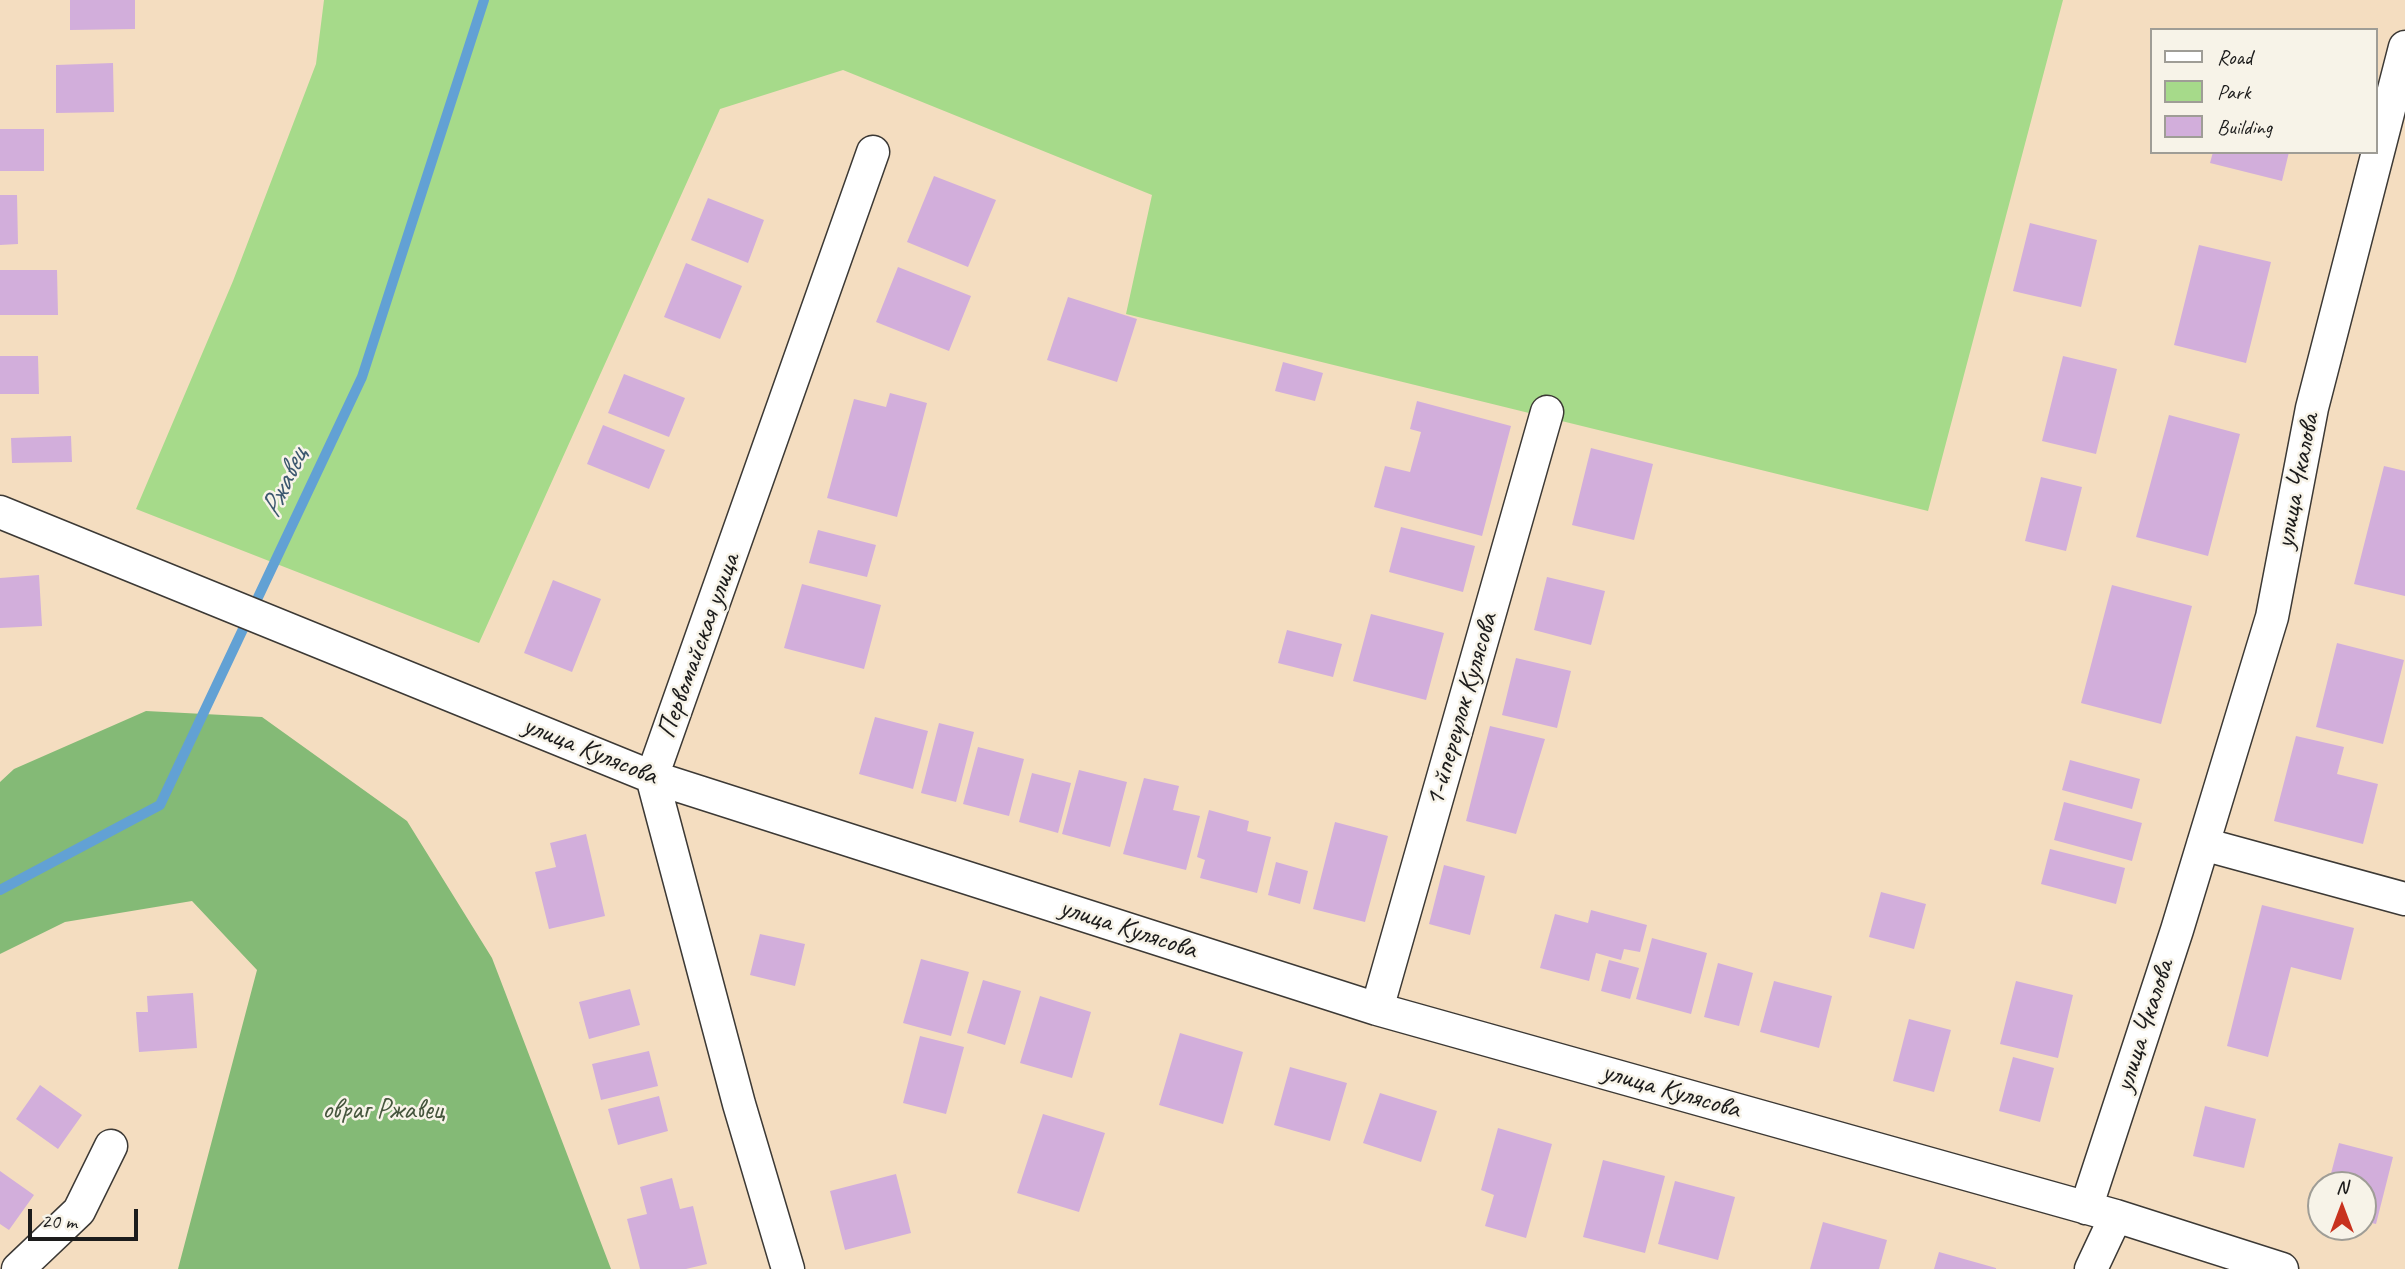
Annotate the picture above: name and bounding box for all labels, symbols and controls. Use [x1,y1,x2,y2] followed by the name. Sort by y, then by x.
[2150,28,2377,154] legend
[2217,44,2252,70] text: Road
[2217,79,2250,105] text: Park
[2217,114,2272,140] text: Building
[2268,411,2328,551] street label: улица Чкалова
[253,443,317,523] water label: Ржавец
[650,549,748,743] street label: Первомайская улица
[1418,610,1506,810] street label: 1-йпереулок Кулясова
[518,709,662,793] street label: улица Кулясова
[1055,891,1201,967] street label: улица Кулясова
[2108,956,2182,1096] street label: улица Чкалова
[1598,1055,1744,1127] street label: улица Кулясова
[322,1094,444,1128] park label: овраг Ржавец
[2307,1171,2377,1241] north arrow
[2336,1175,2348,1199] text: N
[32,1196,142,1240] scale bar
[41,1208,77,1234] text: 20 m

